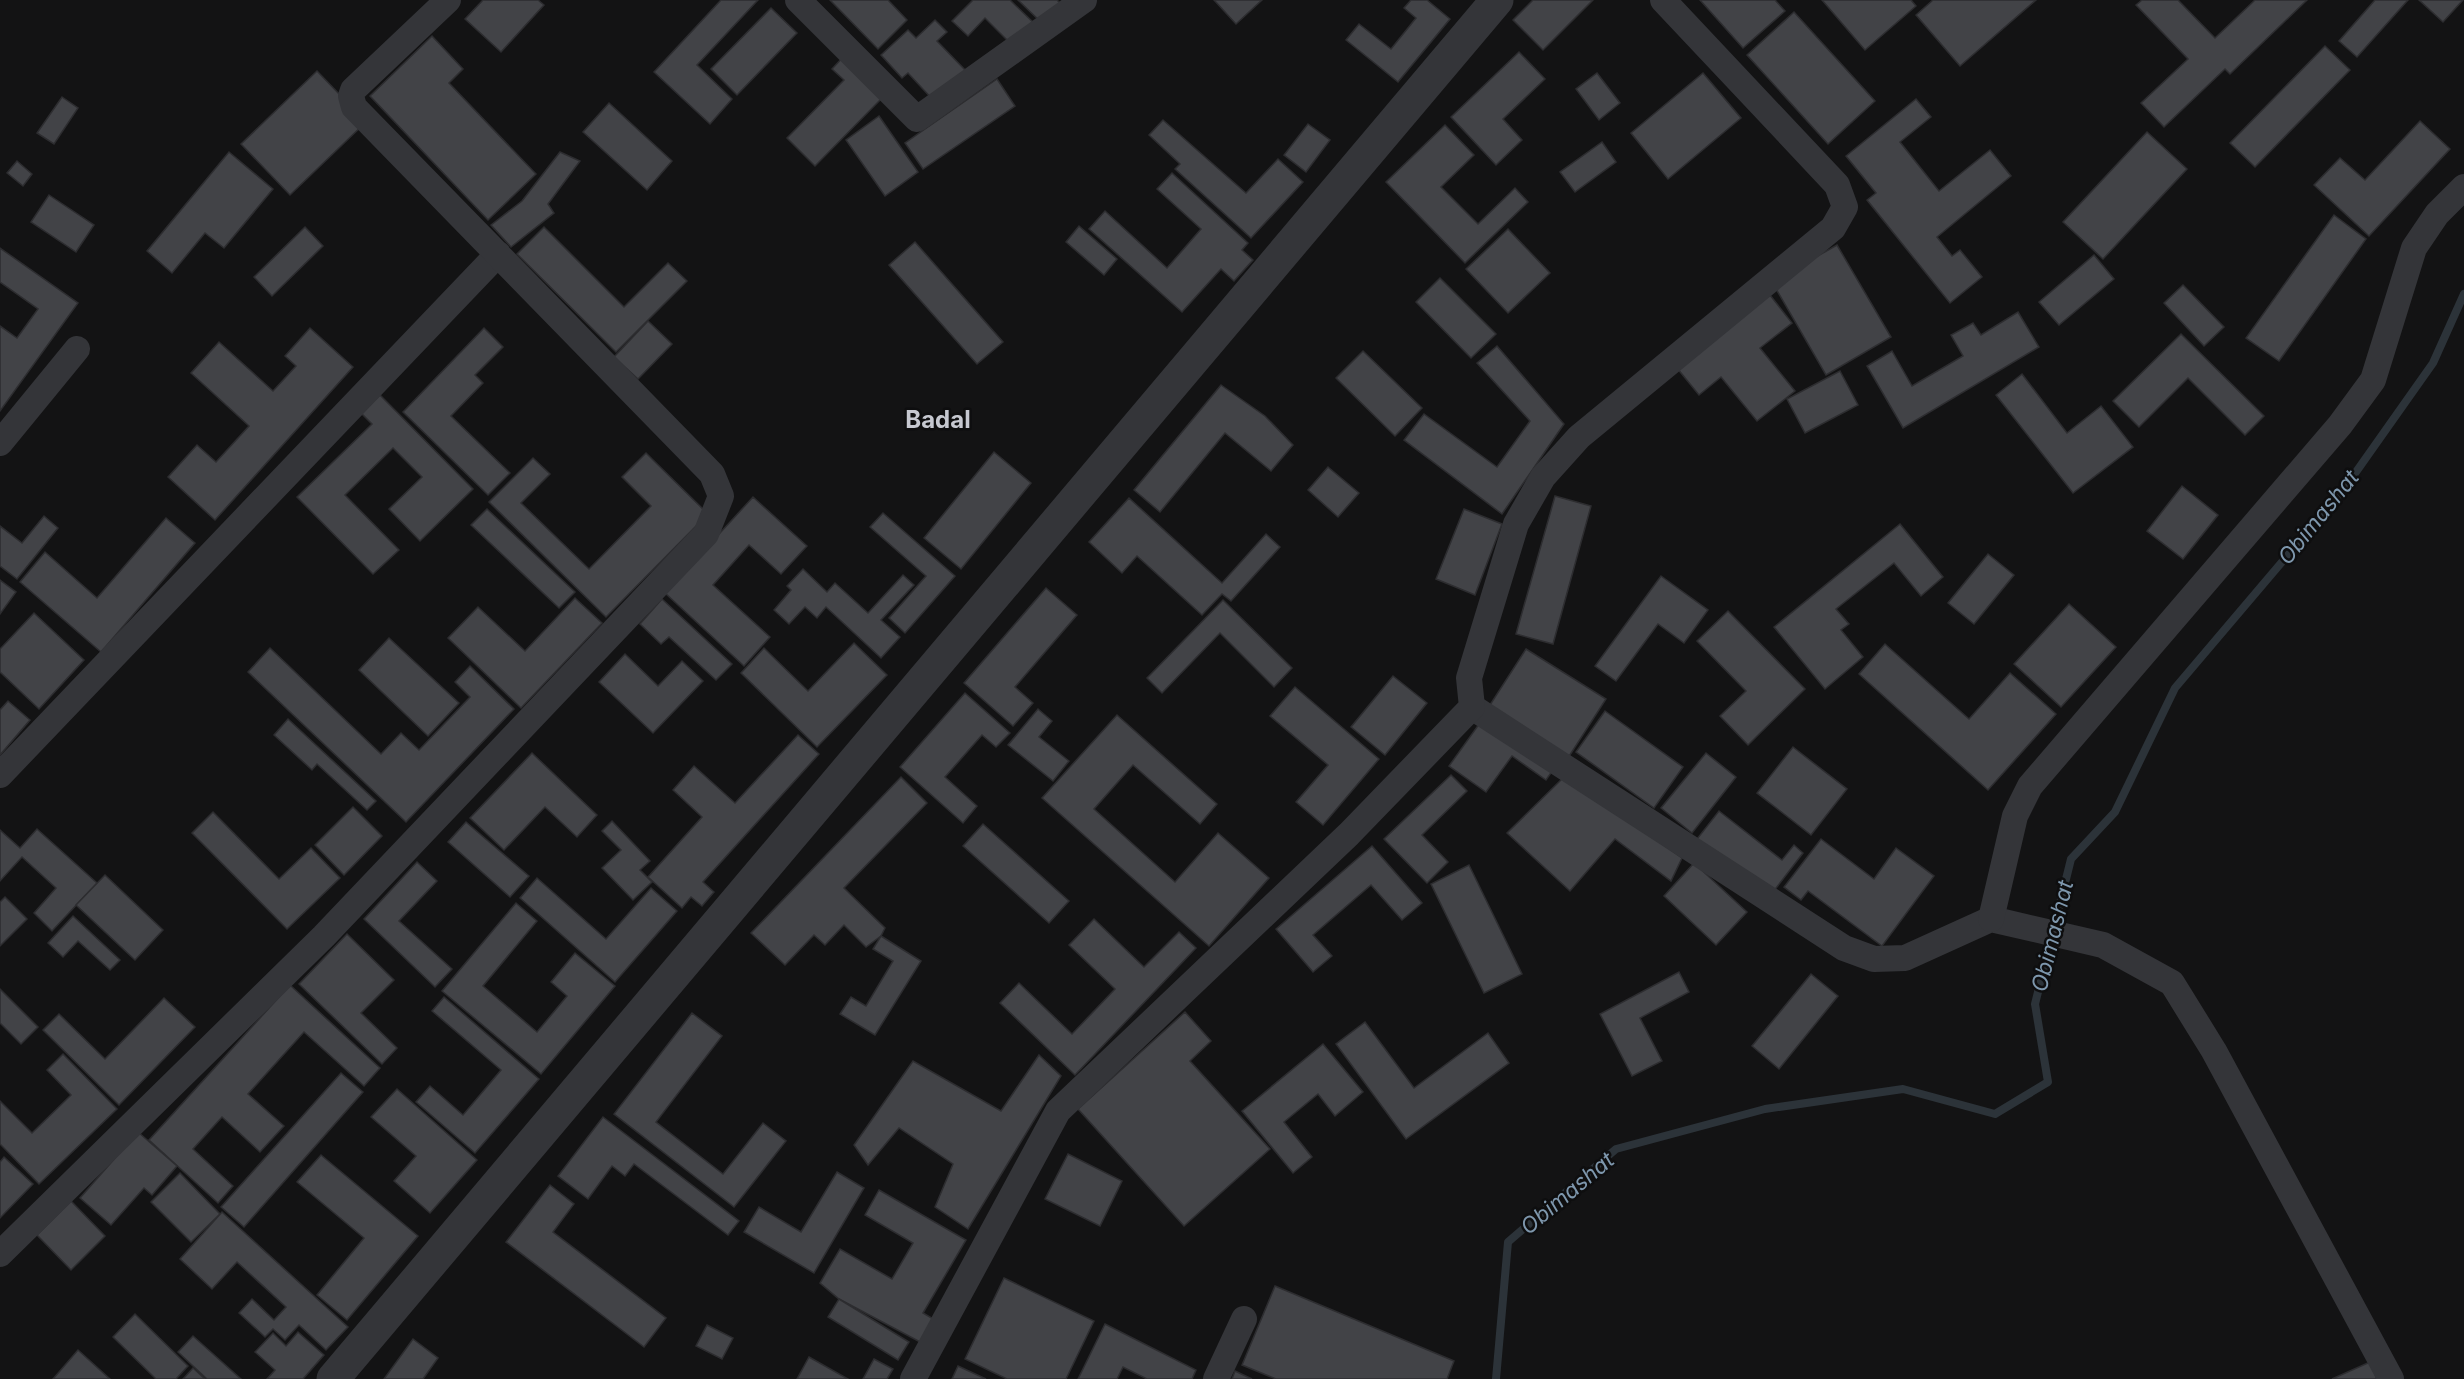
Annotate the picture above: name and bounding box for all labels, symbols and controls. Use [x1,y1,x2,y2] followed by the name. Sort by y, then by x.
[905,405,971,434] district label: Badal
[2272,464,2364,569] water label: Obimashat
[2026,877,2079,994] water label: Obimashat
[1515,1146,1620,1240] water label: Obimashat

